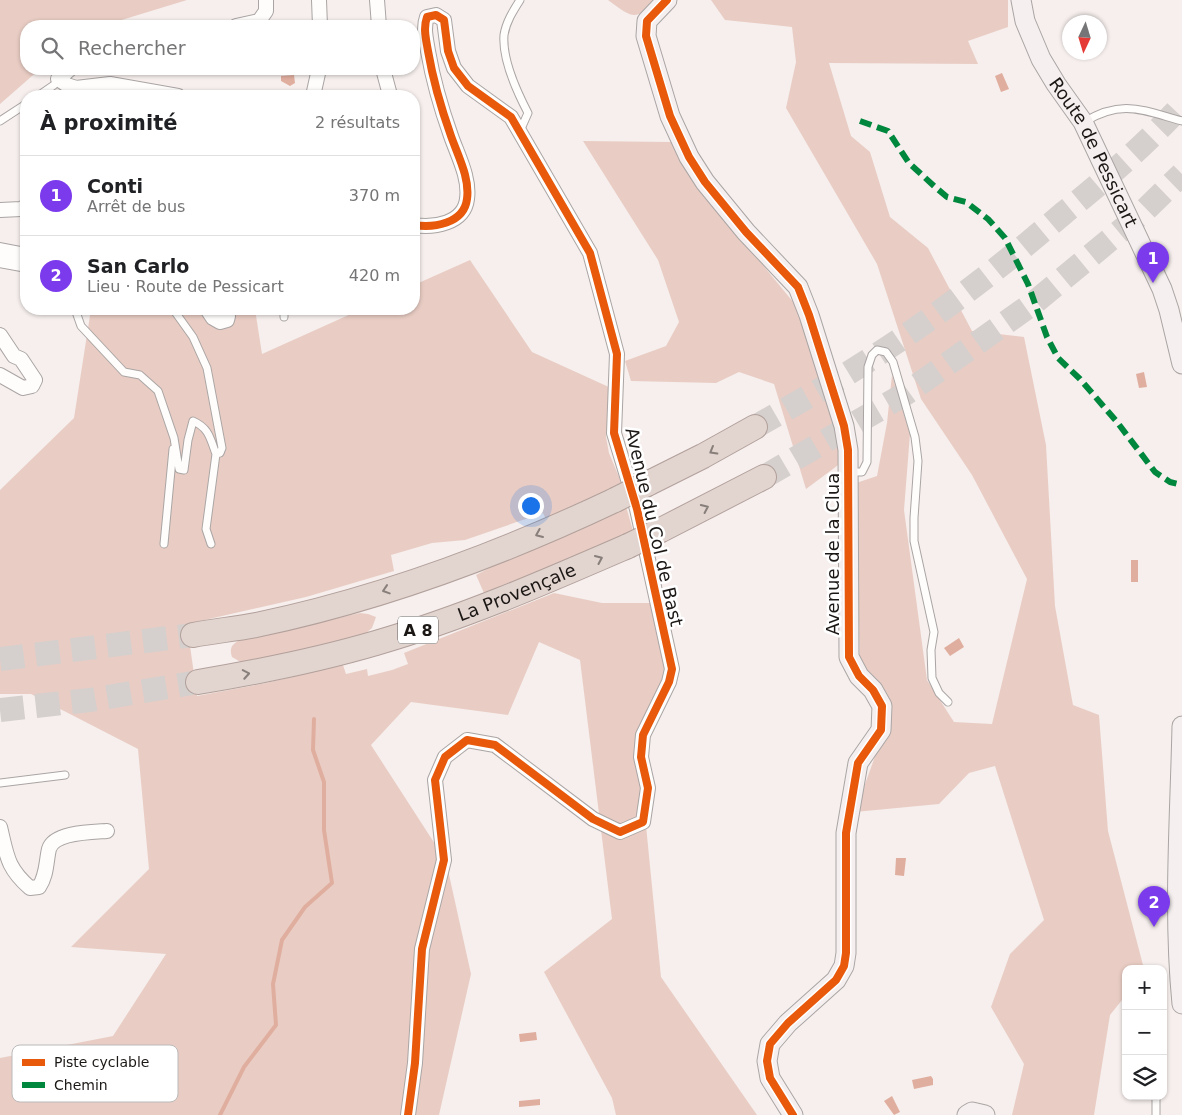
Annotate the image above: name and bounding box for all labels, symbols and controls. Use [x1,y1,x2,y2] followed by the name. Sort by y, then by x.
[1062,15,1107,60] north arrow
[20,20,420,75] search box
[38,34,66,62] icon: search
[78,37,186,59] text: Rechercher
[1045,73,1142,230] street label: Route de Pessicart
[40,111,177,135] text: À proximité
[315,113,400,132] text: 2 résultats
[87,175,143,197] text: Conti
[50,186,62,205] text: 1
[349,186,400,205] text: 370 m
[87,197,185,216] text: Arrêt de bus
[1137,242,1169,283] pin: 1
[87,255,189,277] text: San Carlo
[50,266,62,285] text: 2
[349,266,400,285] text: 420 m
[87,277,284,296] text: Lieu · Route de Pessicart
[621,425,688,628] street label: Avenue du Col de Bast
[709,444,718,454] one-way arrow
[822,473,843,635] street label: Avenue de la Clua
[518,493,544,519] your location
[700,504,709,514] one-way arrow
[535,528,544,538] one-way arrow
[594,554,603,565] one-way arrow
[455,559,579,625] street label: La Provençale
[383,584,391,594] one-way arrow
[398,616,438,644] road number: A 8
[242,669,251,680] one-way arrow
[1138,886,1170,927] pin: 2
[1122,965,1167,1100] map controls
[1122,965,1167,1010] button: +
[1122,1010,1167,1055] button: −
[12,1045,178,1102] legend
[54,1054,149,1070] text: Piste cyclable
[1122,1055,1167,1100] button: layers
[54,1077,108,1093] text: Chemin

